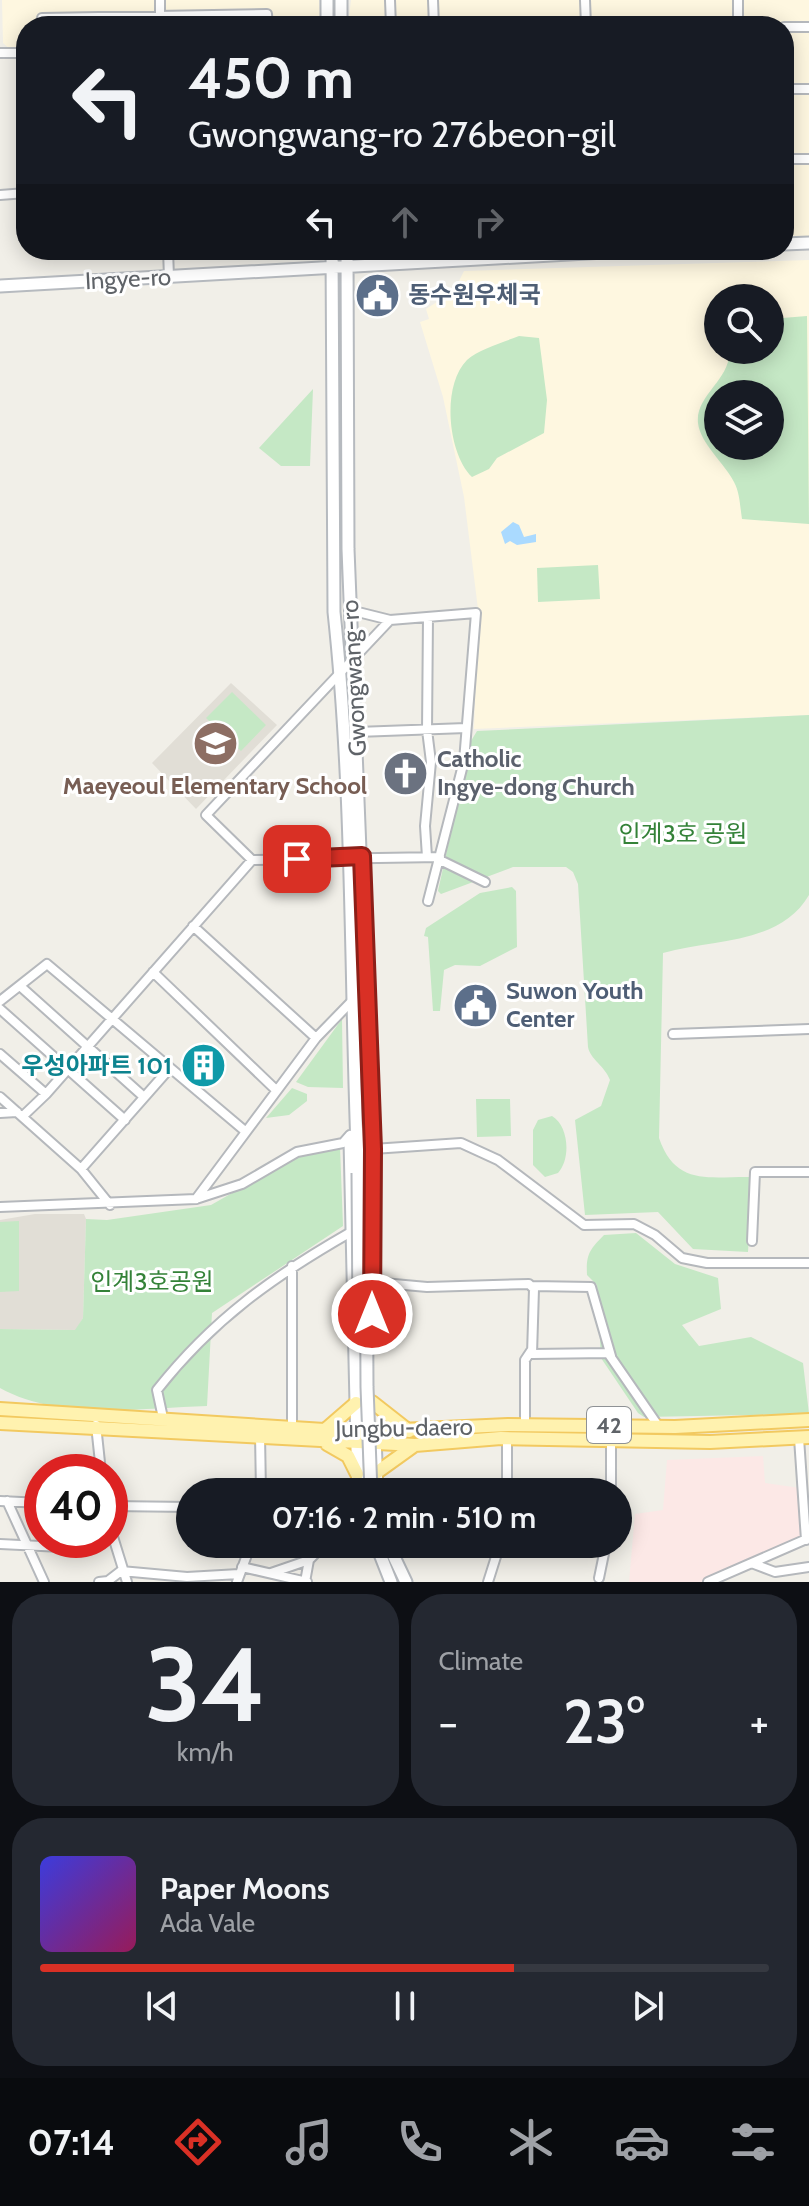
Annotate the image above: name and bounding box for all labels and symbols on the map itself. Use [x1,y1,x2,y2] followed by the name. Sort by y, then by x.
[84,262,172,295] street label: Ingye-ro
[353,271,401,319] public building icon: 동수원우체국
[408,280,540,309] place label: 동수원우체국
[335,599,372,757] street label: Gwongwang-ro
[191,720,239,768] school or university icon: Maeyeoul Elementary School
[437,744,635,801] place label: Catholic Ingye-dong Church
[382,749,430,797] church icon: Catholic Ingye-dong Church
[63,771,367,800] place label: Maeyeoul Elementary School
[619,819,747,848] park label: 인계3호 공원
[263,825,331,893] pin
[506,976,644,1033] place label: Suwon Youth Center
[451,981,499,1029] public building icon: Suwon Youth Center
[179,1042,227,1090] building icon: 우성아파트 101
[22,1051,172,1080] place label: 우성아파트 101
[90,1267,214,1296] park label: 인계3호공원
[330,1272,414,1356] position arrow
[587,1407,631,1443] road number: 42
[334,1412,473,1443] street label: Jungbu-daero
[24,1454,128,1558] speed limit sign: 40

